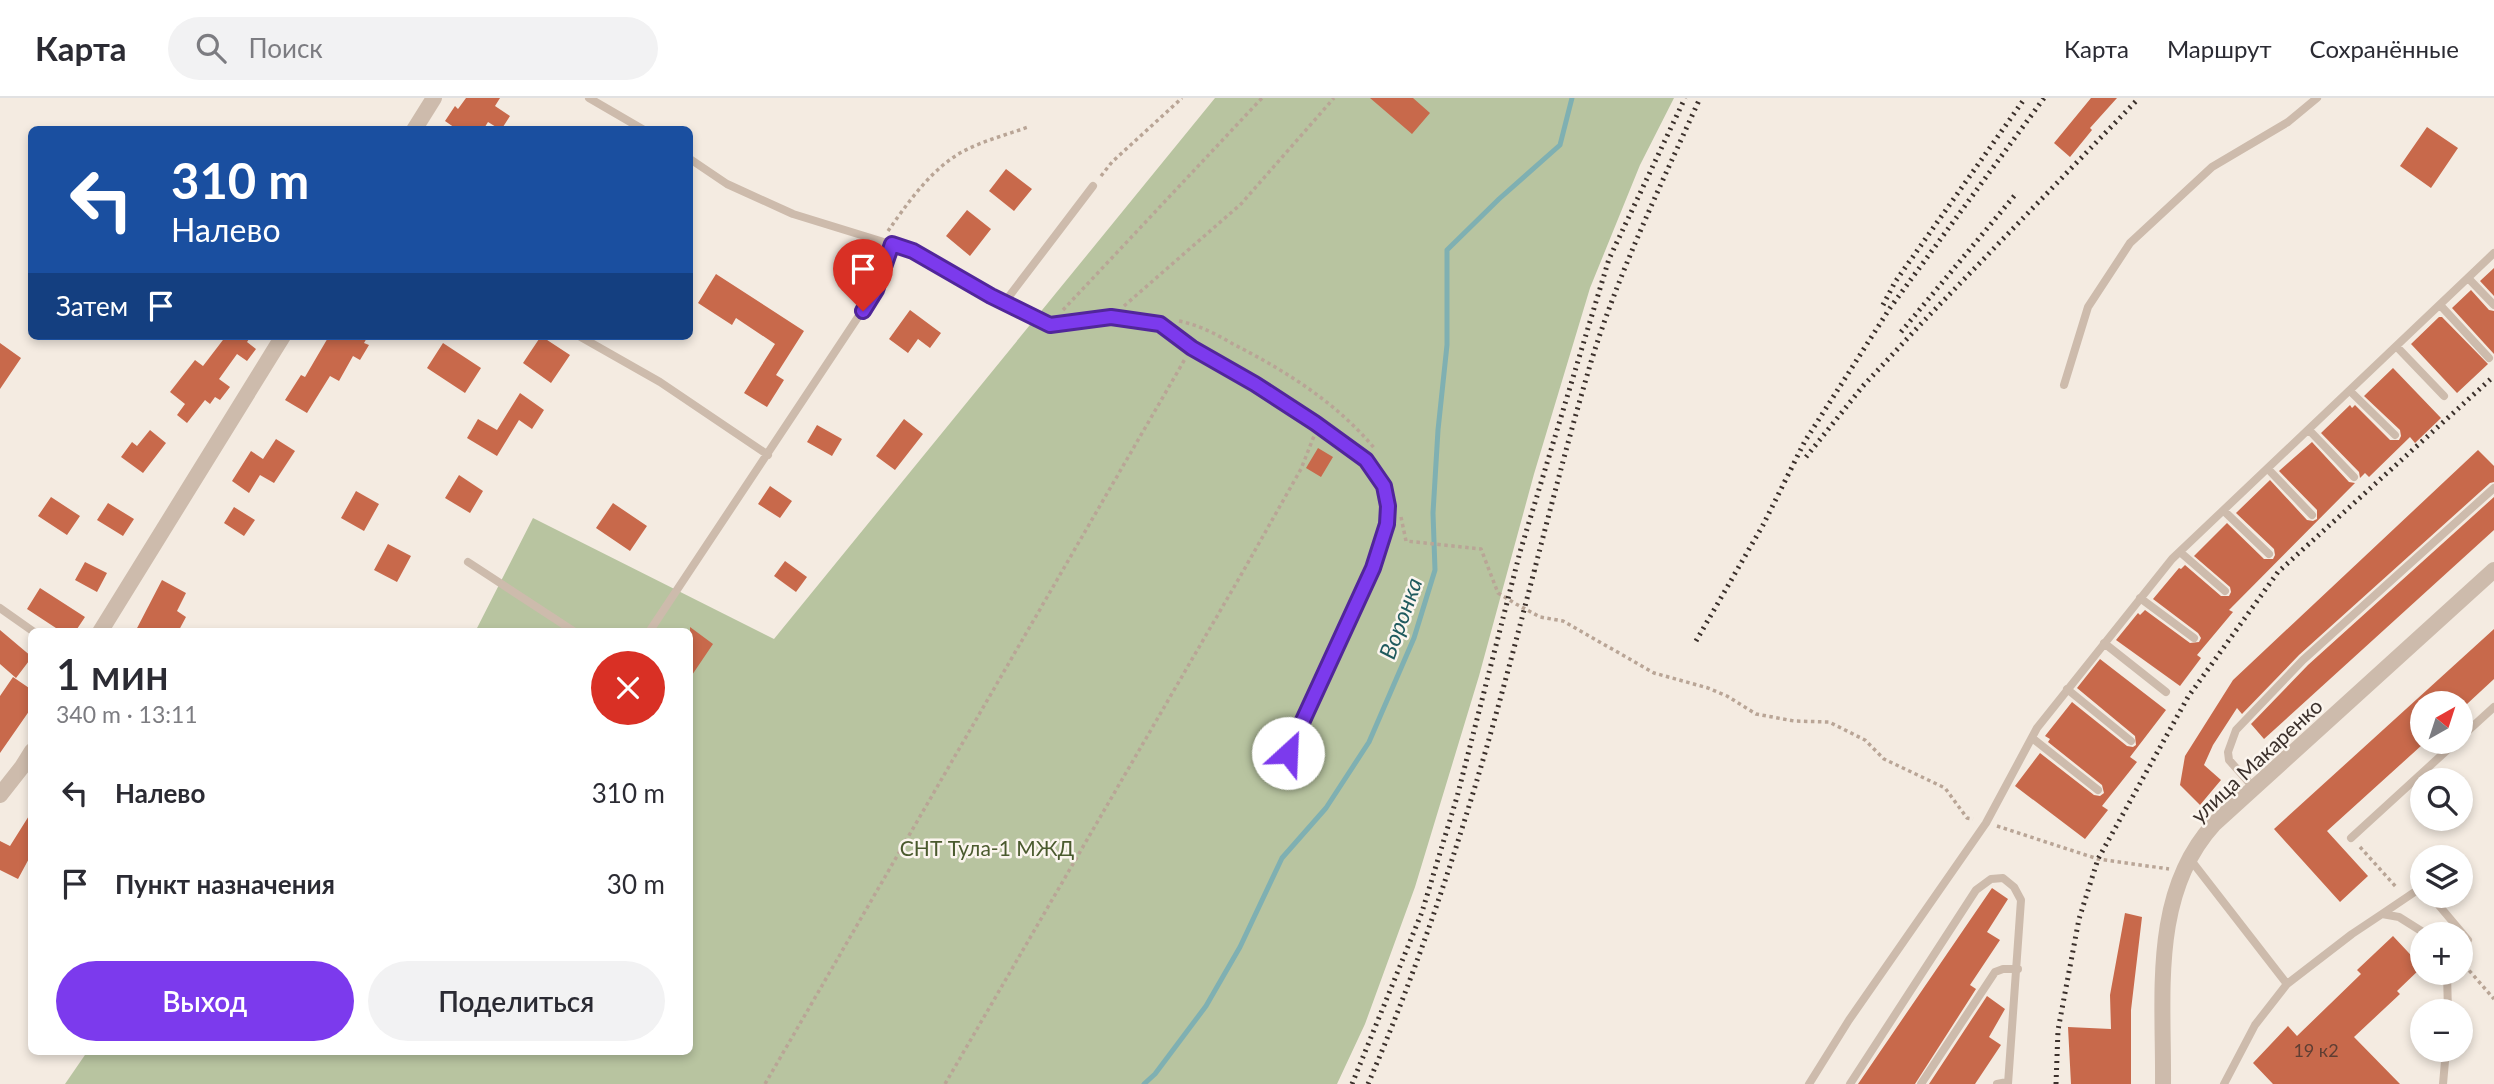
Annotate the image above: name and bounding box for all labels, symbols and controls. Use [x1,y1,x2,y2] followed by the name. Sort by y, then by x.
[168,17,658,80] search box
[35,28,126,68] text: Карта
[192,29,230,67] icon: search
[248,32,323,64] text: Поиск
[2064,34,2129,63] text: Карта
[2167,34,2272,63] text: Маршрут
[2310,34,2459,63] text: Сохранённые
[171,151,309,209] text: 310 m
[56,154,147,245] icon: left
[171,210,281,249] text: Налево
[833,239,893,311] pin
[844,250,882,288] icon: arrive
[142,287,180,325] icon: arrive
[56,290,128,322] text: Затем
[1372,574,1428,662] water label: Воронка
[56,649,169,699] text: 1 мин
[591,651,665,725] button: close
[2410,691,2473,754] north arrow
[2410,691,2473,1062] map controls
[2185,693,2327,827] street label: улица Макаренко
[56,700,198,728] text: 340 m · 13:11
[1251,716,1325,790] position arrow
[2410,768,2473,831] button: search
[56,774,94,812] icon: left
[115,777,205,809] text: Налево
[592,777,665,809] text: 310 m
[900,835,1074,860] park label: СНТ Тула-1 МЖД
[2410,845,2473,908] button: layers
[56,865,94,903] icon: arrive
[115,868,335,900] text: Пункт назначения
[607,868,665,900] text: 30 m
[2410,922,2473,985] button: +
[56,961,354,1041] button: Выход
[368,961,665,1041] button: Поделиться
[2410,999,2473,1062] button: −
[2293,1039,2339,1061] house number: 19 к2

